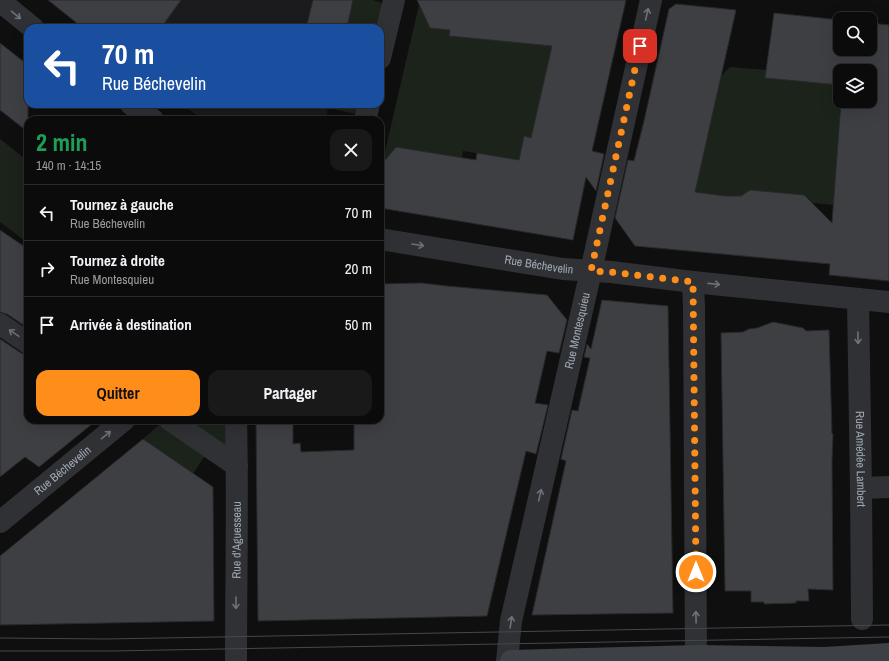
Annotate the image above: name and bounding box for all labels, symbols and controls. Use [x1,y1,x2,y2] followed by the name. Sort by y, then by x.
[644,8,652,21] one-way arrow
[11,10,22,19] one-way arrow
[833,12,877,108] map controls
[833,12,877,56] button: search
[623,29,657,63] pin
[102,35,154,73] text: 70 m
[629,35,651,57] icon: arrive
[36,40,88,92] icon: left
[833,64,877,108] button: layers
[102,71,206,96] text: Rue Béchevelin
[36,126,87,158] text: 2 min
[330,129,372,171] button: close
[36,157,101,174] text: 140 m · 14:15
[70,194,174,215] text: Tournez à gauche
[36,202,58,224] icon: left
[345,202,372,223] text: 70 m
[70,215,145,232] text: Rue Béchevelin
[412,241,425,249] one-way arrow
[70,250,165,271] text: Tournez à droite
[503,252,574,278] street label: Rue Béchevelin
[36,258,58,280] icon: right
[345,258,372,279] text: 20 m
[70,271,154,288] text: Rue Montesquieu
[707,280,720,288] one-way arrow
[561,291,594,370] street label: Rue Montesquieu
[36,314,58,336] icon: arrive
[70,314,192,335] text: Arrivée à destination
[345,314,372,335] text: 50 m
[9,329,20,337] one-way arrow
[854,331,862,344] one-way arrow
[36,370,200,416] button: Quitter
[208,370,372,416] button: Partager
[852,411,869,507] street label: Rue Amédée Lambert
[101,431,112,439] one-way arrow
[31,442,95,499] street label: Rue Béchevelin
[536,489,544,502] one-way arrow
[228,501,245,579] street label: Rue d'Aguesseau
[675,551,717,593] position arrow
[232,596,240,609] one-way arrow
[692,611,700,624] one-way arrow
[507,616,515,629] one-way arrow

